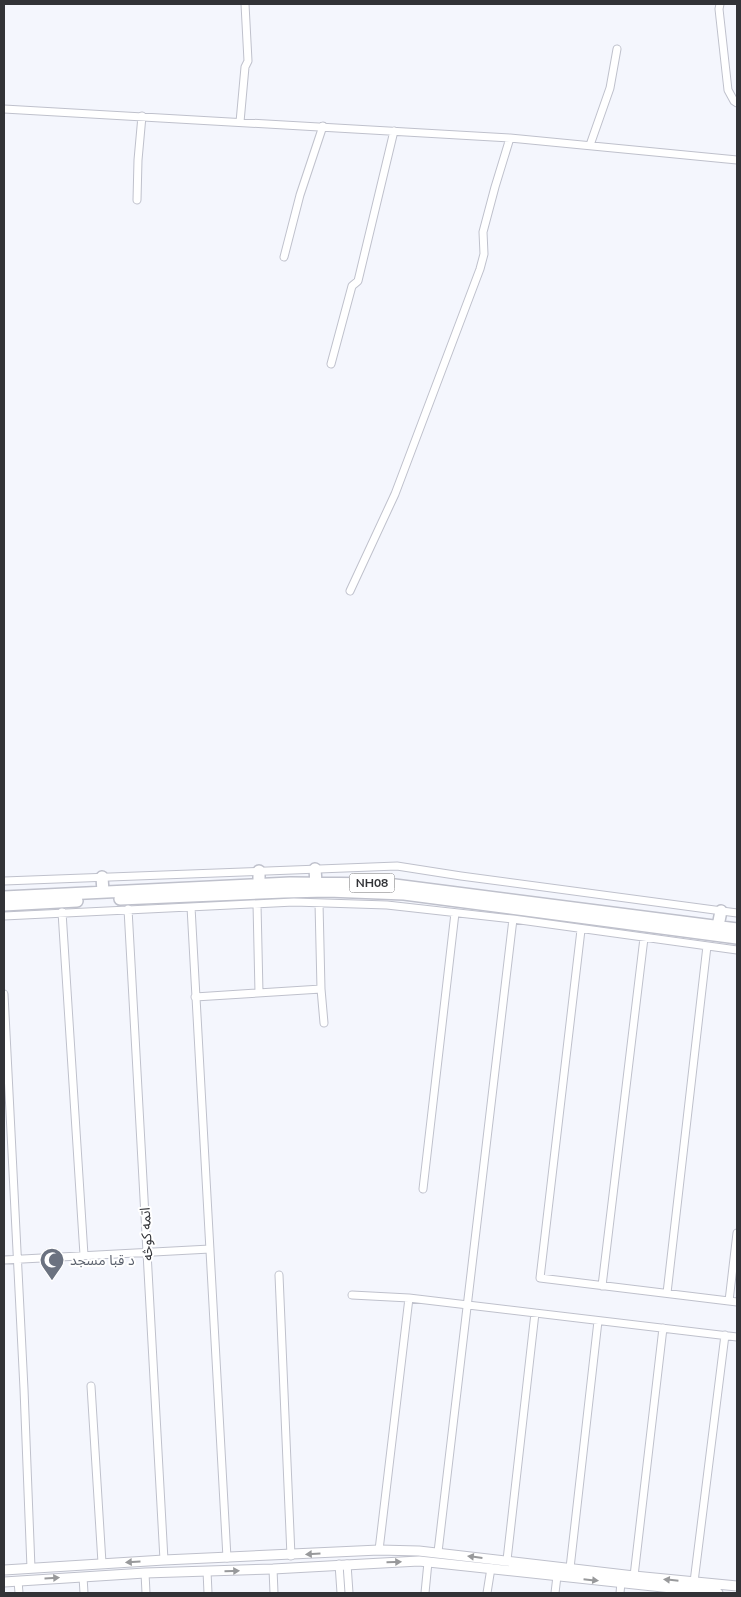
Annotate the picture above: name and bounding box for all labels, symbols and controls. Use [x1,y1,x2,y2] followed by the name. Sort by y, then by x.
[350,874,394,892] road number: NH08
[136,1207,157,1261] street label: اتمه کوڅه
[39,1247,65,1281] mosque icon: د قبا مسجد
[70,1251,135,1270] place label: د قبا مسجد
[305,1551,321,1559] one-way arrow
[467,1553,483,1561] one-way arrow
[125,1558,141,1566] one-way arrow
[387,1558,403,1566] one-way arrow
[224,1566,240,1574] one-way arrow
[45,1574,61,1582] one-way arrow
[663,1575,679,1583] one-way arrow
[583,1576,599,1584] one-way arrow

